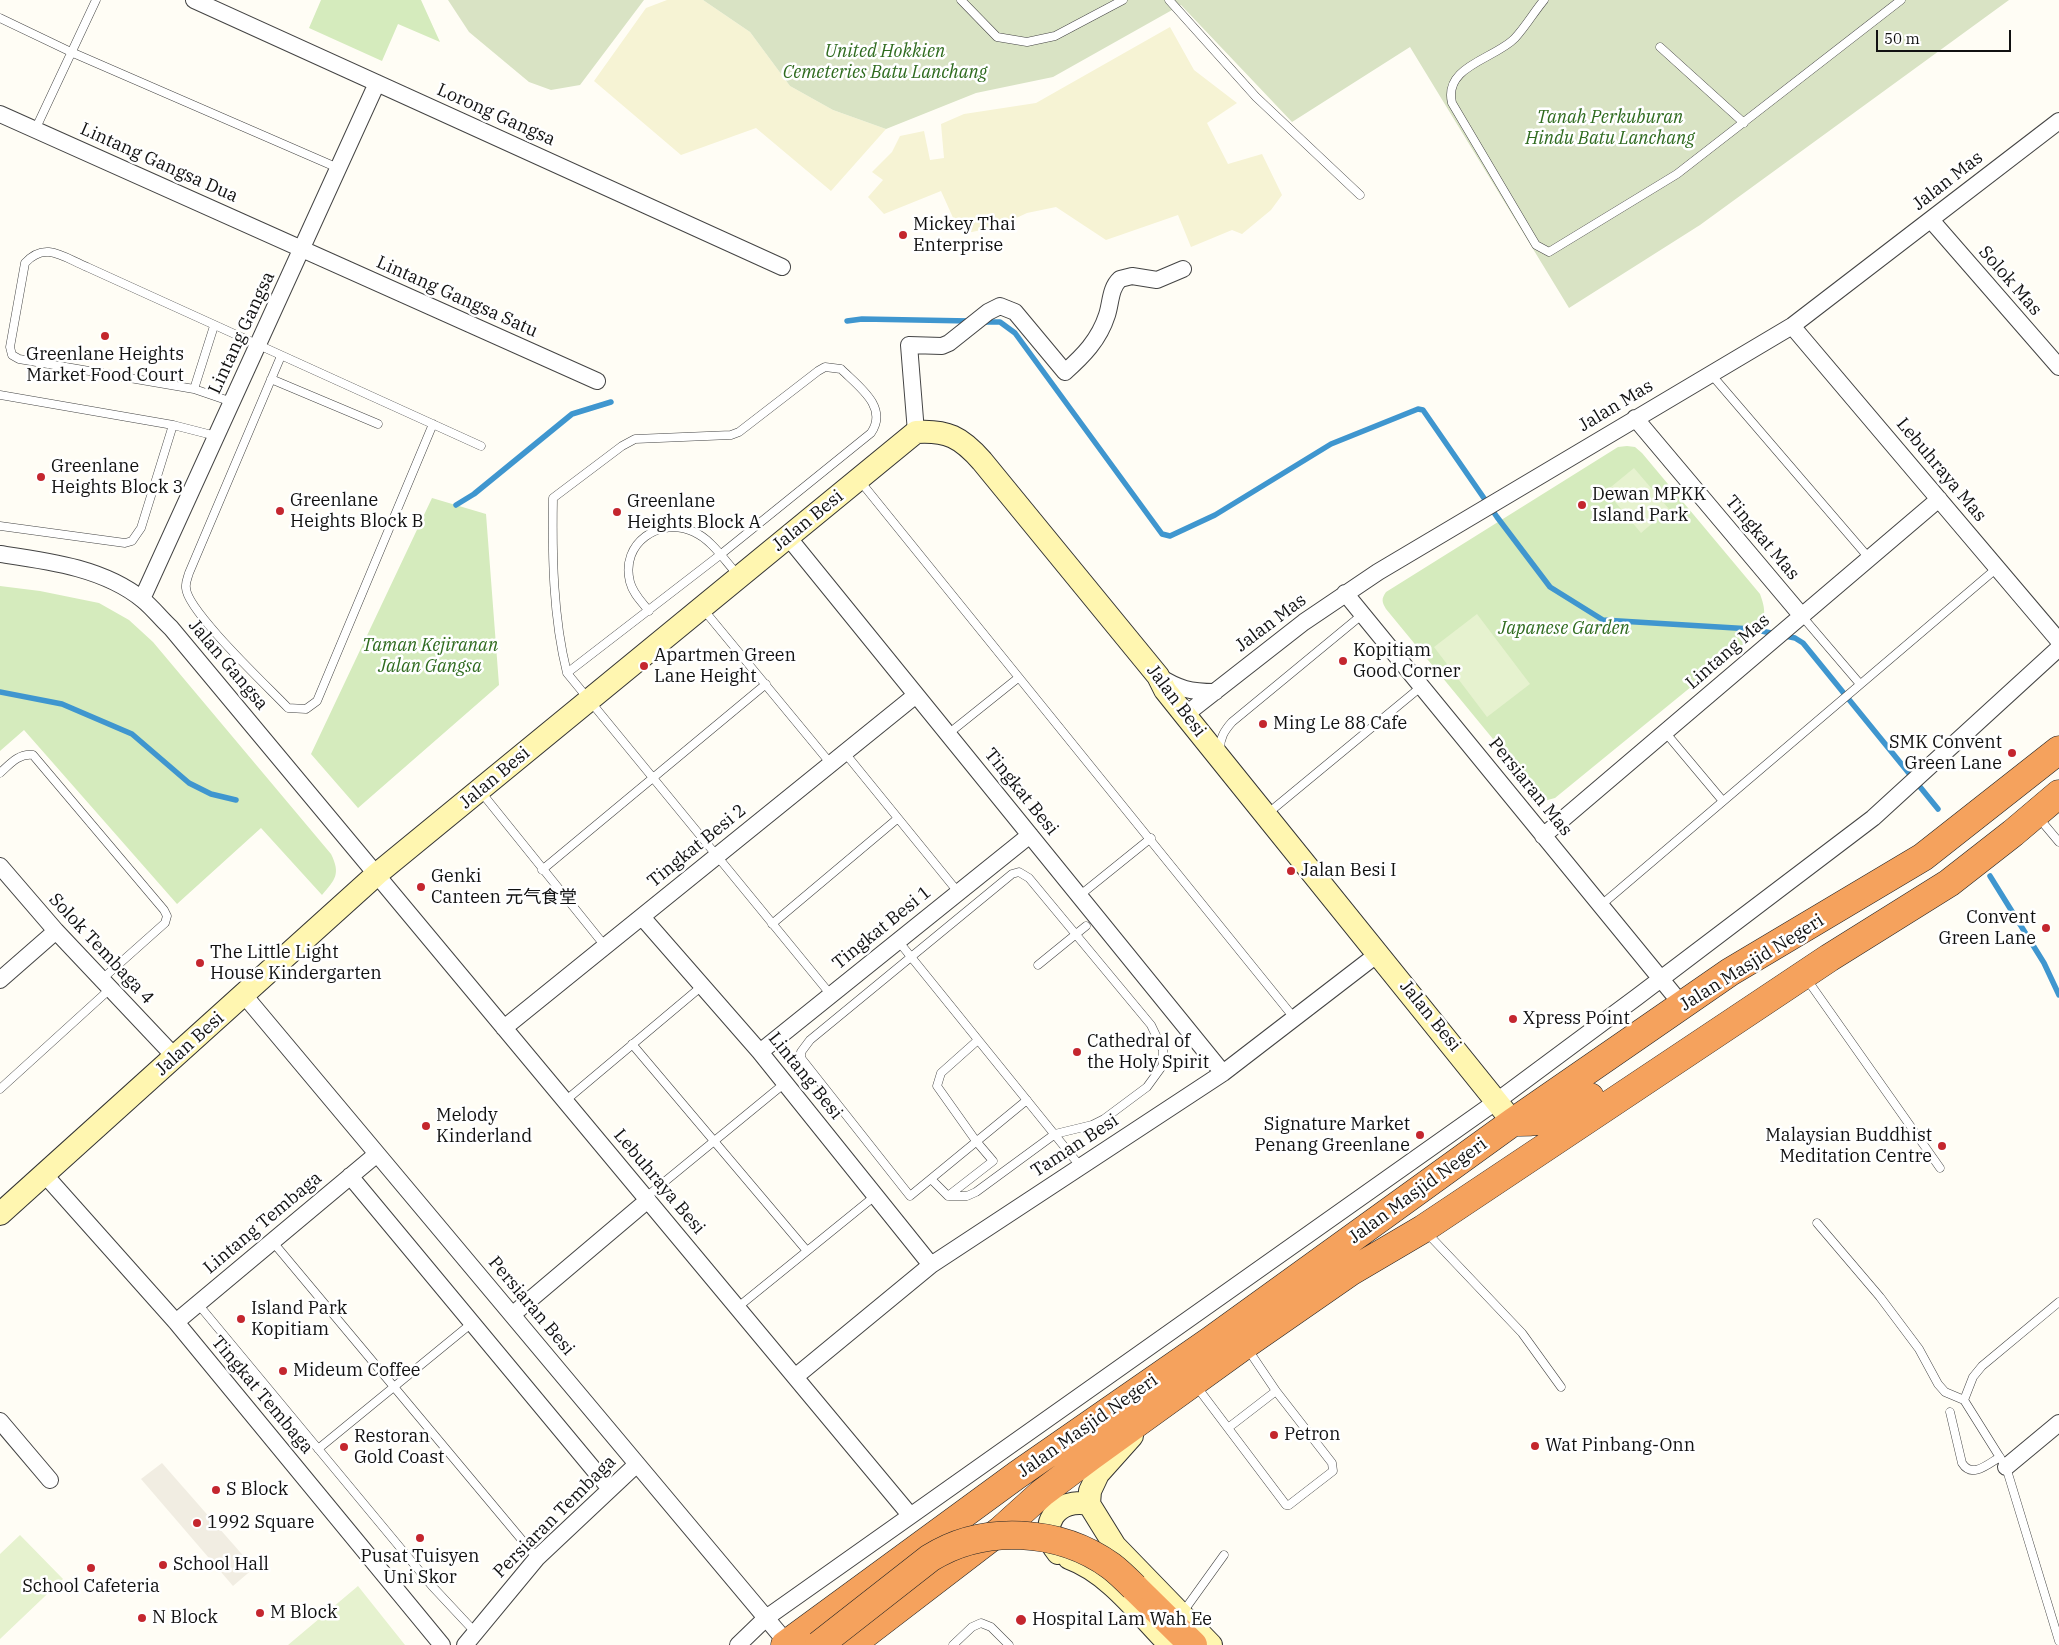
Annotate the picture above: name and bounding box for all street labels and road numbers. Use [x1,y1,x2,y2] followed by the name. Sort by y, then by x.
[433,79,559,151] street label: Lorong Gangsa
[77,119,241,207] street label: Lintang Gangsa Dua
[1909,147,1987,215] street label: Jalan Mas
[1974,242,2046,320] street label: Solok Mas
[373,252,541,342] street label: Lintang Gangsa Satu
[204,268,280,398] street label: Lintang Gangsa
[1575,375,1657,437] street label: Jalan Mas
[1891,414,1991,526] street label: Lebuhraya Mas
[768,486,848,556] street label: Jalan Besi
[1720,491,1804,585] street label: Tingkat Mas
[1231,589,1311,657] street label: Jalan Mas
[1682,610,1774,694] street label: Lintang Mas
[184,615,272,715] street label: Jalan Gangsa
[1142,661,1210,741] street label: Jalan Besi
[1484,733,1576,841] street label: Persiaran Mas
[455,742,535,814] street label: Jalan Besi
[979,744,1063,840] street label: Tingkat Besi
[643,800,751,892] street label: Tingkat Besi 2
[828,882,936,974] street label: Tingkat Besi 1
[44,889,158,1009] street label: Solok Tembaga 4
[1676,910,1828,1016] street label: Jalan Masjid Negeri
[1395,976,1465,1056] street label: Jalan Besi
[151,1008,229,1080] street label: Jalan Besi
[763,1028,847,1124] street label: Lintang Besi
[1027,1110,1123,1182] street label: Taman Besi
[609,1125,709,1239] street label: Lebuhraya Besi
[1345,1133,1491,1249] street label: Jalan Masjid Negeri
[200,1167,326,1279] street label: Lintang Tembaga
[483,1252,579,1360] street label: Persiaran Besi
[206,1332,318,1458] street label: Tingkat Tembaga
[1014,1370,1162,1482] street label: Jalan Masjid Negeri
[489,1451,621,1583] street label: Persiaran Tembaga

